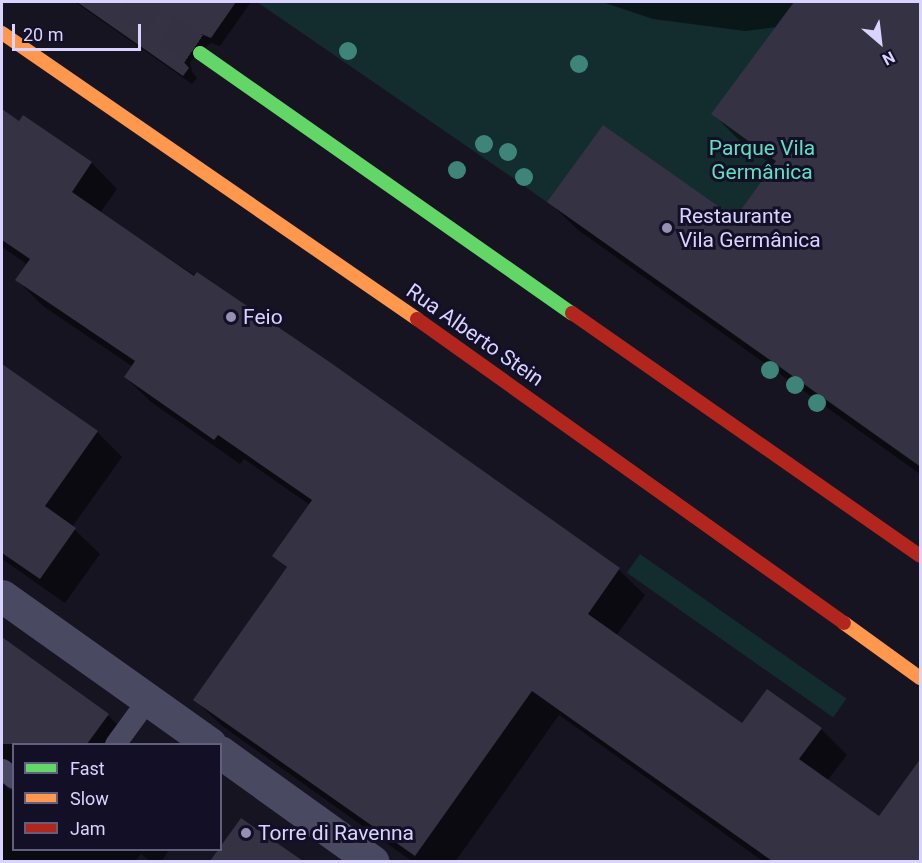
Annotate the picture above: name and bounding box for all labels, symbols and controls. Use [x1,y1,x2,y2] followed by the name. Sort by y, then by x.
[15,12,144,50] scale bar
[850,12,910,72] north arrow
[23,24,63,45] text: 20 m
[879,47,898,69] text: N
[709,135,815,185] park label: Parque Vila Germânica
[679,203,821,253] place label: Restaurante Vila Germânica
[660,221,674,235] marker: Restaurante Vila Germânica
[402,278,548,392] street label: Rua Alberto Stein
[243,304,283,330] place label: Feio
[224,310,238,324] marker: Feio
[12,743,222,851] legend
[70,758,105,779] text: Fast
[70,788,109,809] text: Slow
[70,818,106,839] text: Jam
[258,820,414,846] place label: Torre di Ravenna
[239,826,253,840] marker: Torre di Ravenna

